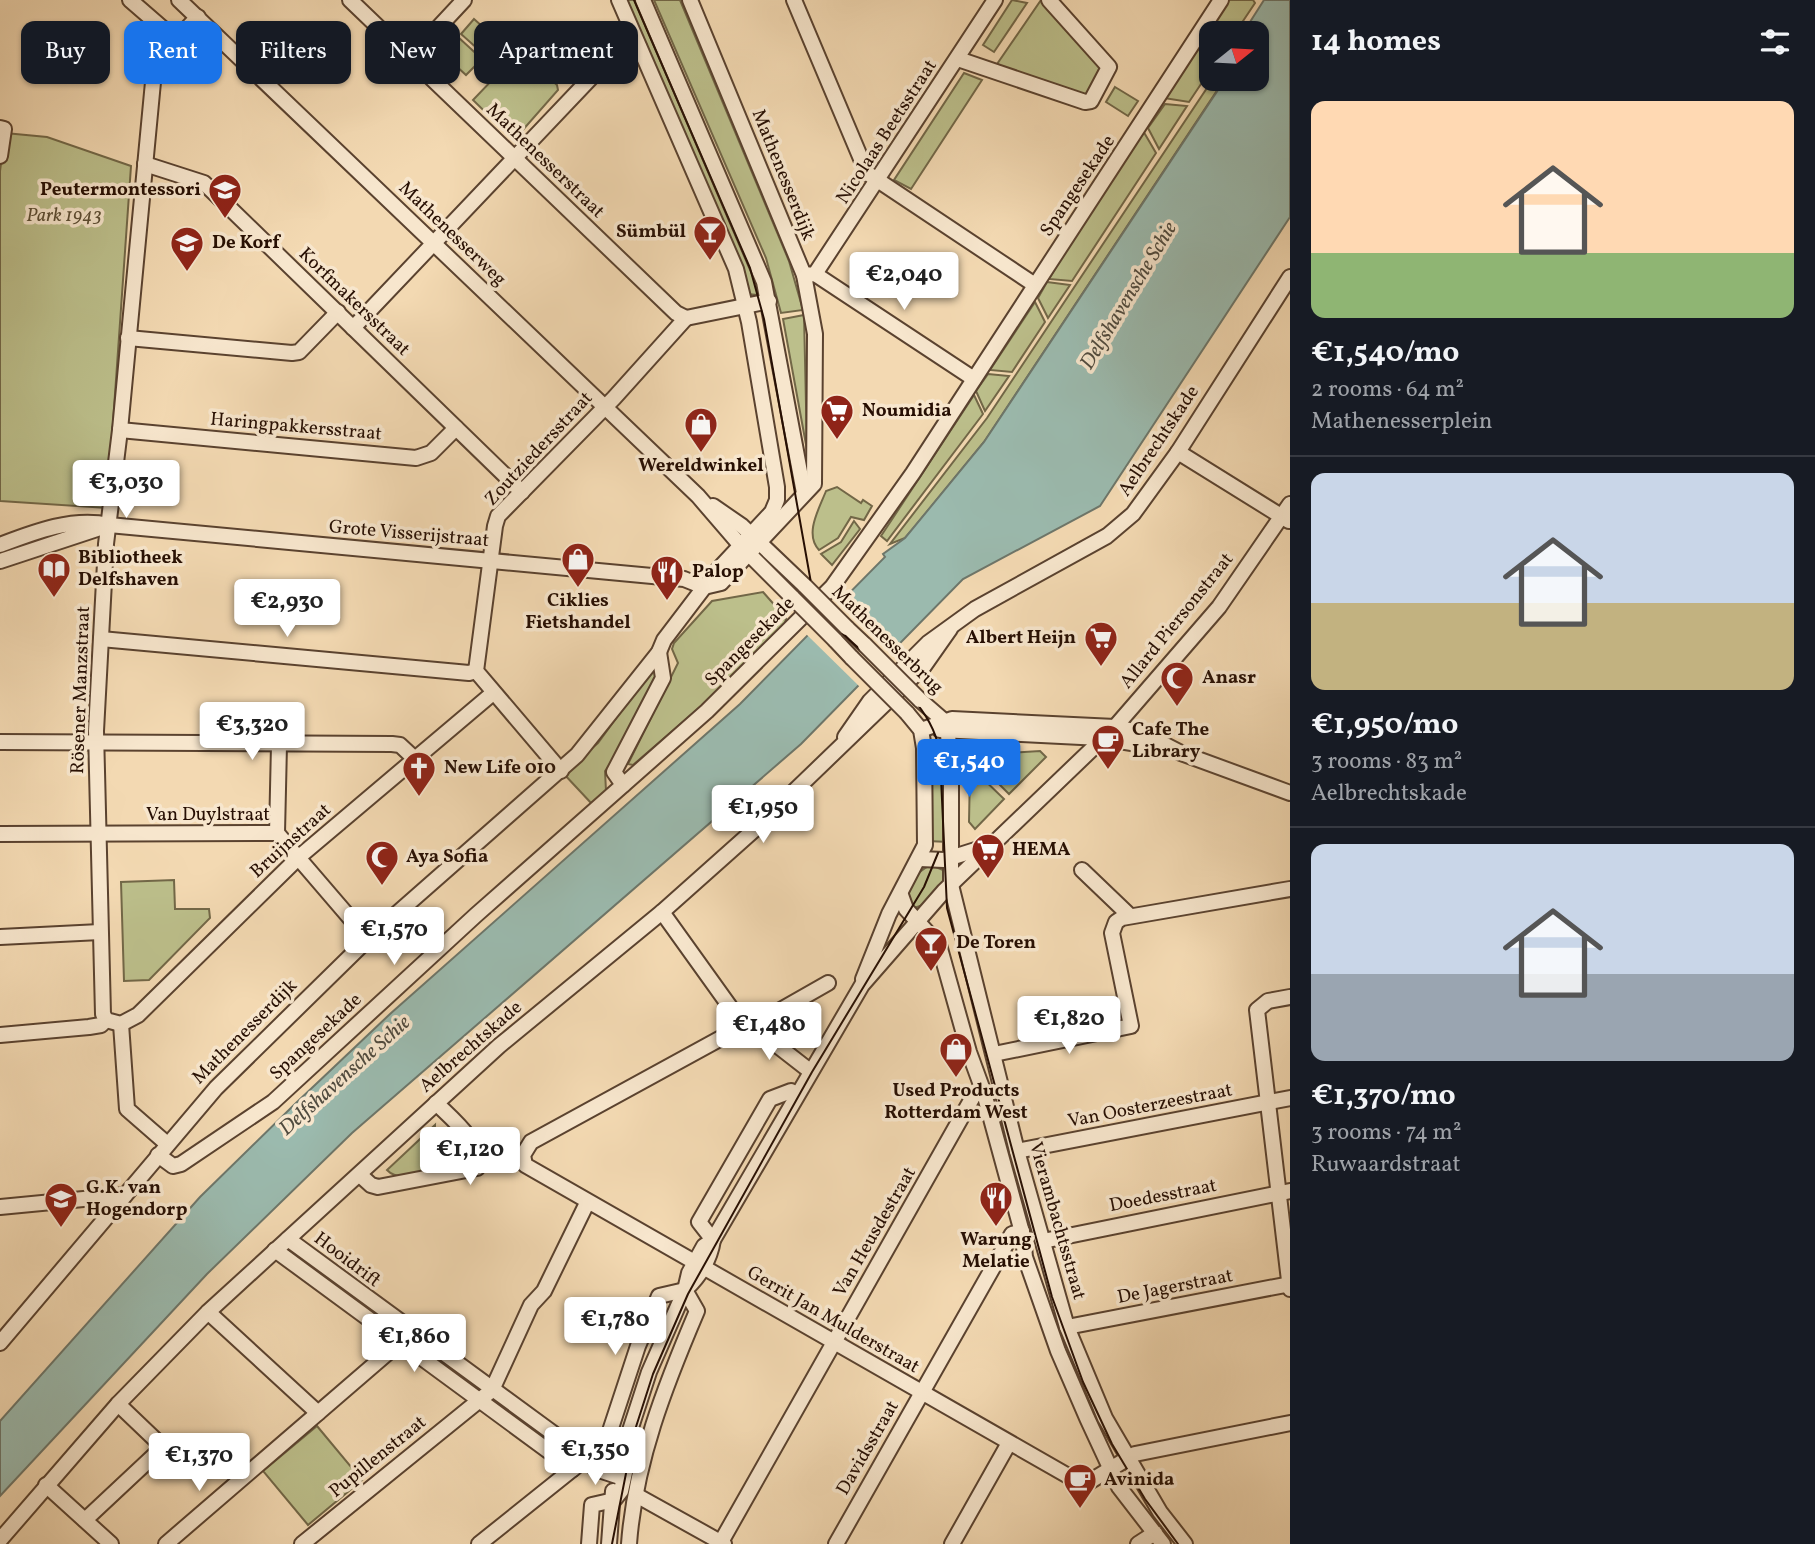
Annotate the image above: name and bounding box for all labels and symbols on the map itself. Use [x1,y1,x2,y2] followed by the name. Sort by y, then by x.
[1199,21,1269,91] north arrow
[830,54,944,209] street label: Nicolaas Beetsstraat
[480,98,610,225] street label: Mathenesserstraat
[745,105,821,245] street label: Mathenesserdijk
[1034,130,1122,242] street label: Spangesekade
[206,171,244,220] school or university icon: Peutermontessori
[392,176,512,292] street label: Mathenesserweg
[40,177,201,203] place label: Peutermontessori
[26,203,102,229] park label: Park 1943
[691,213,729,262] bar icon: Sümbül
[1073,216,1185,375] water label: Delfshavensche Schie
[616,219,686,245] place label: Sümbül
[168,224,206,273] school or university icon: De Korf
[212,230,281,256] place label: De Korf
[292,242,416,362] street label: Korfmakersstraat
[847,252,961,312] pin: €2,040
[1112,380,1206,502] street label: Aelbrechtskade
[479,386,599,512] street label: Zoutziedersstraat
[818,392,856,441] supermarket icon: Noumidia
[862,398,952,424] place label: Noumidia
[682,405,720,454] shop icon: Wereldwinkel
[209,407,383,447] street label: Haringpakkersstraat
[638,453,764,479] place label: Wereldwinkel
[69,461,183,520] pin: €3,030
[328,514,490,554] street label: Grote Visserijstraat
[559,540,597,589] shop icon: Ciklies Fietshandel
[78,545,183,593] place label: Bibliotheek Delfshaven
[1114,547,1240,694] street label: Allard Piersonstraat
[35,550,73,599] library icon: Bibliotheek Delfshaven
[648,553,686,602] restaurant icon: Palop
[692,559,744,585] place label: Palop
[230,580,344,639] pin: €2,930
[825,580,949,700] street label: Mathenesserbrug
[525,588,631,636] place label: Ciklies Fietshandel
[699,591,801,693] street label: Spangesekade
[65,605,97,774] street label: Rösener Manzstraat
[1082,619,1120,668] supermarket icon: Albert Heijn
[966,625,1076,651] place label: Albert Heijn
[1158,659,1196,708] mosque icon: Anasr
[1202,665,1256,691] place label: Anasr
[195,702,309,762] pin: €3,320
[1132,717,1209,765] place label: Cafe The Library
[1089,722,1127,771] cafe icon: Cafe The Library
[912,740,1026,799] pin: €1,540
[400,749,438,798] church icon: New Life 010
[444,755,556,781] place label: New Life 010
[706,786,820,845] pin: €1,950
[245,797,337,884] street label: Bruijnstraat
[146,802,270,828] street label: Van Duylstraat
[969,831,1007,880] supermarket icon: HEMA
[1012,837,1071,863] place label: HEMA
[363,838,401,887] mosque icon: Aya Sofia
[406,844,488,870] place label: Aya Sofia
[337,908,451,967] pin: €1,570
[912,924,950,973] bar icon: De Toren
[956,930,1036,956] place label: De Toren
[187,974,303,1090] street label: Mathenesserdijk
[264,987,368,1087] street label: Spangesekade
[414,995,528,1099] street label: Aelbrechtskade
[1012,996,1126,1056] pin: €1,820
[712,1002,826,1062] pin: €1,480
[273,1009,417,1143] water label: Delfshavensche Schie
[937,1030,975,1079] shop icon: Used Products Rotterdam West
[1065,1077,1235,1135] street label: Van Oosterzeestraat
[884,1078,1028,1126] place label: Used Products Rotterdam West
[413,1128,527,1187] pin: €1,120
[1022,1139,1092,1303] street label: Vierambachtsstraat
[827,1162,923,1302] street label: Van Heusdestraat
[1107,1173,1219,1219] street label: Doedesstraat
[86,1175,187,1223] place label: G.K. van Hogendorp
[977,1179,1015,1228] restaurant icon: Warung Melatie
[42,1180,80,1229] school or university icon: G.K. van Hogendorp
[308,1226,386,1294] street label: Hooidrift
[960,1227,1032,1275] place label: Warung Melatie
[742,1260,924,1380] street label: Gerrit Jan Mulderstraat
[1115,1263,1235,1311] street label: De Jagerstraat
[558,1298,672,1357] pin: €1,780
[357,1314,471,1374] pin: €1,860
[830,1396,906,1500] street label: Davidsstraat
[324,1410,432,1504] street label: Pupillenstraat
[538,1428,652,1487] pin: €1,350
[142,1434,256,1493] pin: €1,370
[1061,1461,1099,1510] cafe icon: Avinida
[1104,1467,1174,1493] place label: Avinida

